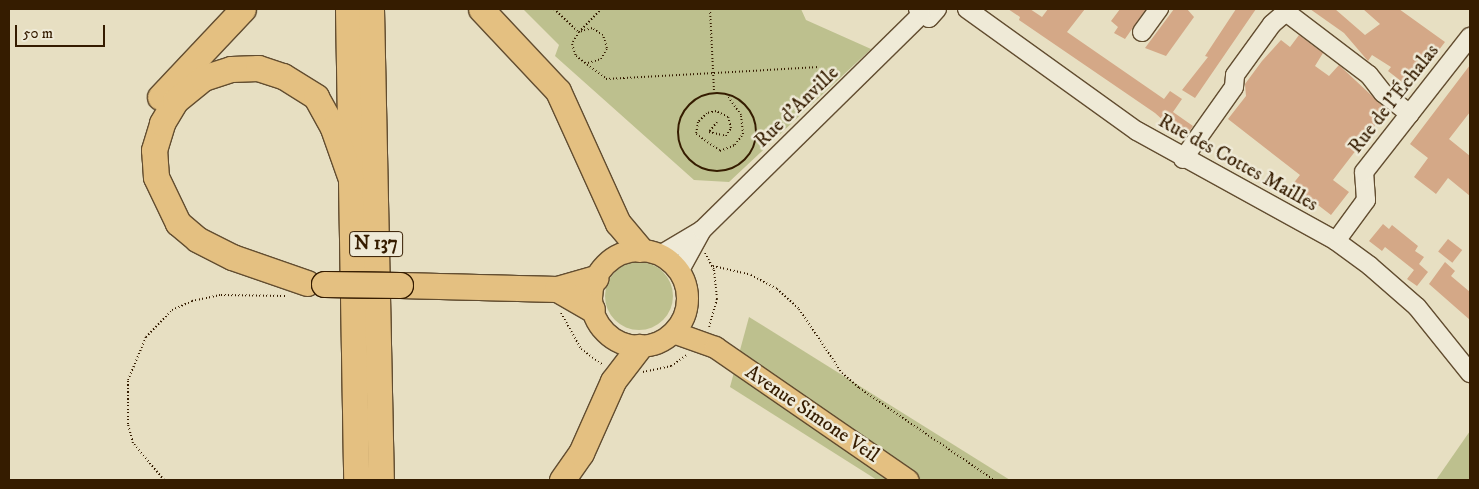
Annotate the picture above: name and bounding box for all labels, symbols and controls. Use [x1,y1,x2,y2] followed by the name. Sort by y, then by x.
[18,15,108,47] scale bar
[23,24,53,43] text: 50 m
[1344,40,1444,158] street label: Rue de l'Échalas
[750,61,844,153] street label: Rue d'Anville
[1154,109,1322,217] street label: Rue des Cottes Mailles
[348,228,404,260] road number: N 137
[741,360,883,468] street label: Avenue Simone Veil

